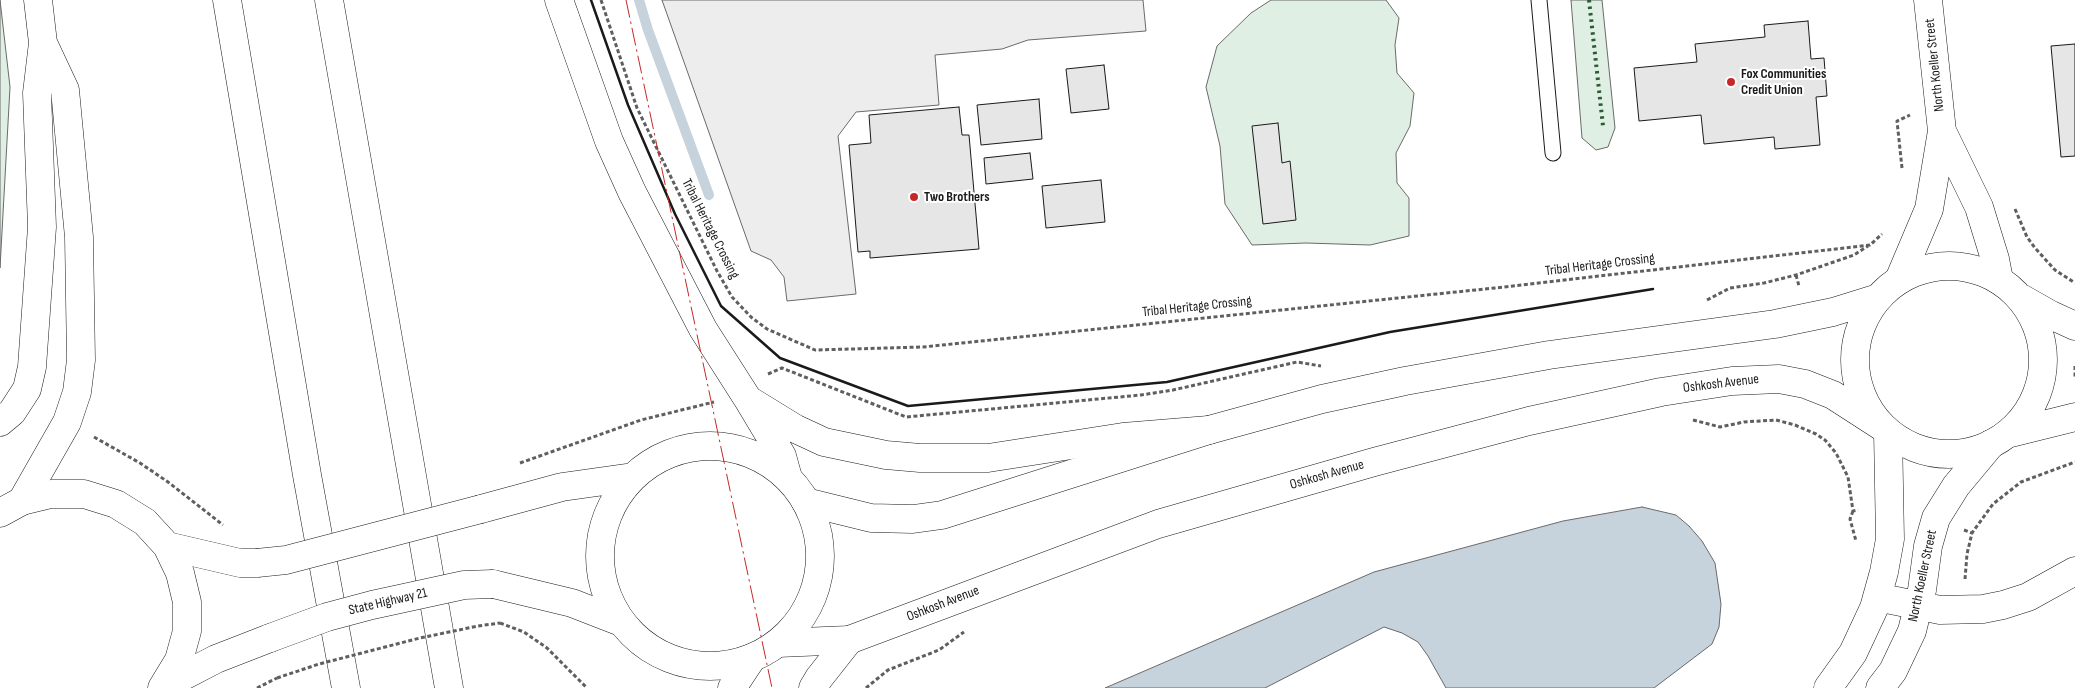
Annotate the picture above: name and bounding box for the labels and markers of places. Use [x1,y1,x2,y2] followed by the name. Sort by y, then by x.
[1741,66,1826,98] place label: Fox Communities Credit Union
[1725,76,1737,88] marker: Fox Communities Credit Union
[924,189,990,205] place label: Two Brothers
[908,191,920,203] marker: Two Brothers

